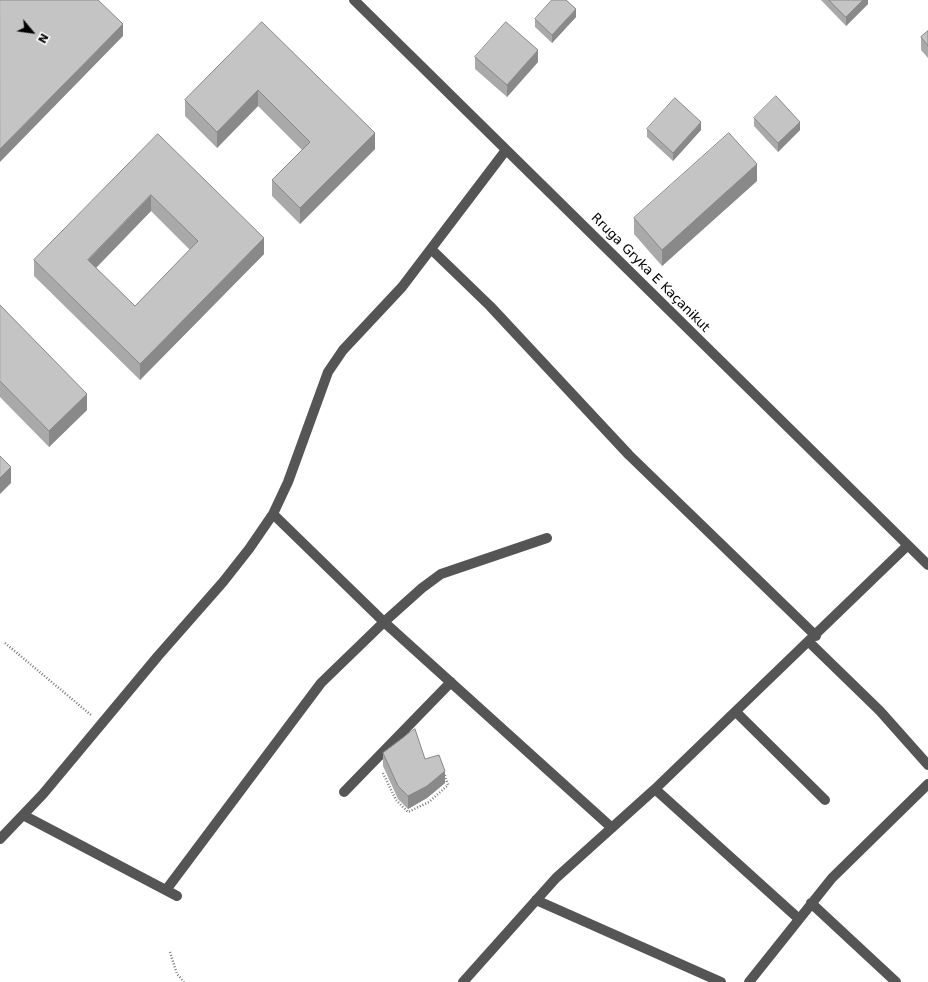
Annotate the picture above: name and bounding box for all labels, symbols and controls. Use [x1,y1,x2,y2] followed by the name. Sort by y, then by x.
[12,12,52,52] north arrow
[35,31,51,45] text: N
[587,210,713,336] street label: Rruga Gryka E Kaçanikut

